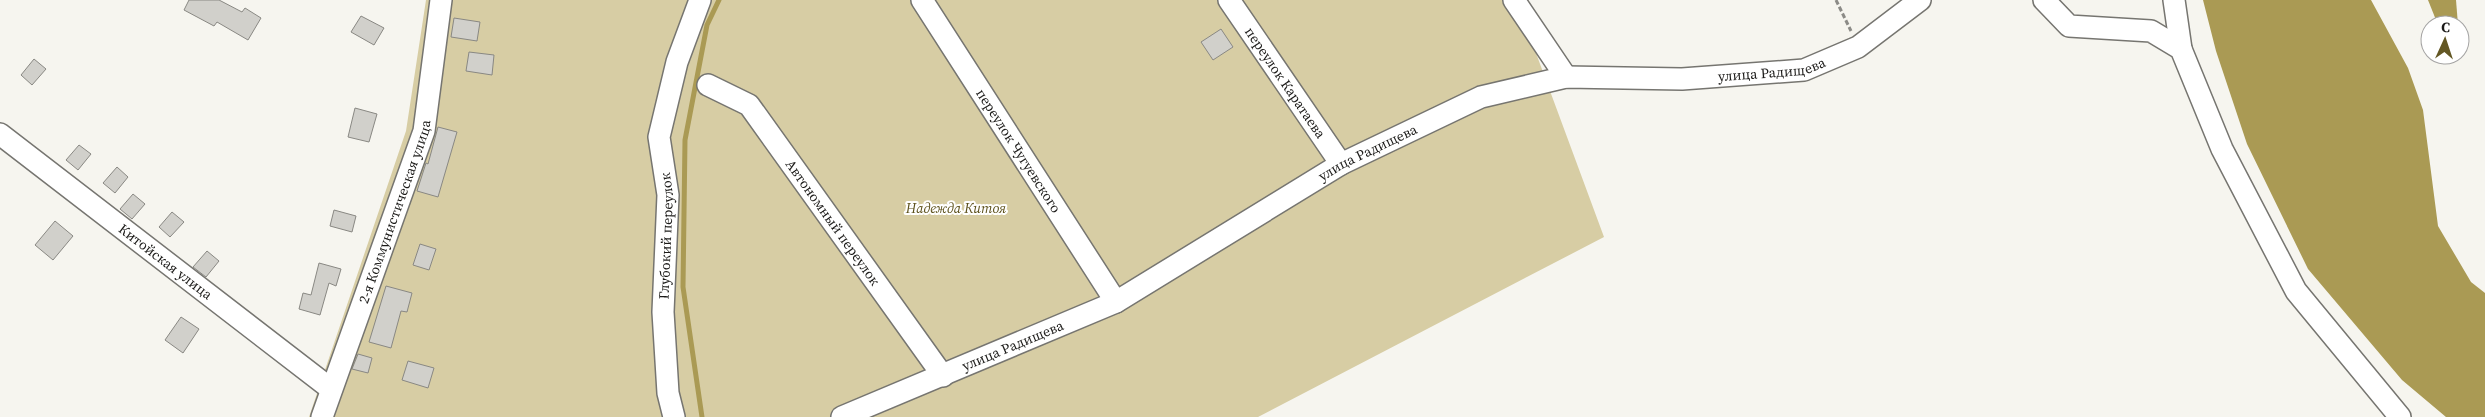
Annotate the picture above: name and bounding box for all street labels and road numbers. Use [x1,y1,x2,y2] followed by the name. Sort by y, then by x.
[1240,23,1331,143] street label: переулок Каратаева
[1717,52,1829,86] street label: улица Радищева
[971,85,1066,217] street label: переулок Чугуевского
[353,118,435,306] street label: 2-я Коммунистическая улица
[1314,119,1421,186] street label: улица Радищева
[781,155,885,290] street label: Автономный переулок
[654,171,678,300] street label: Глубокий переулок
[114,219,217,305] street label: Китойская улица
[959,315,1067,376] street label: улица Радищева

